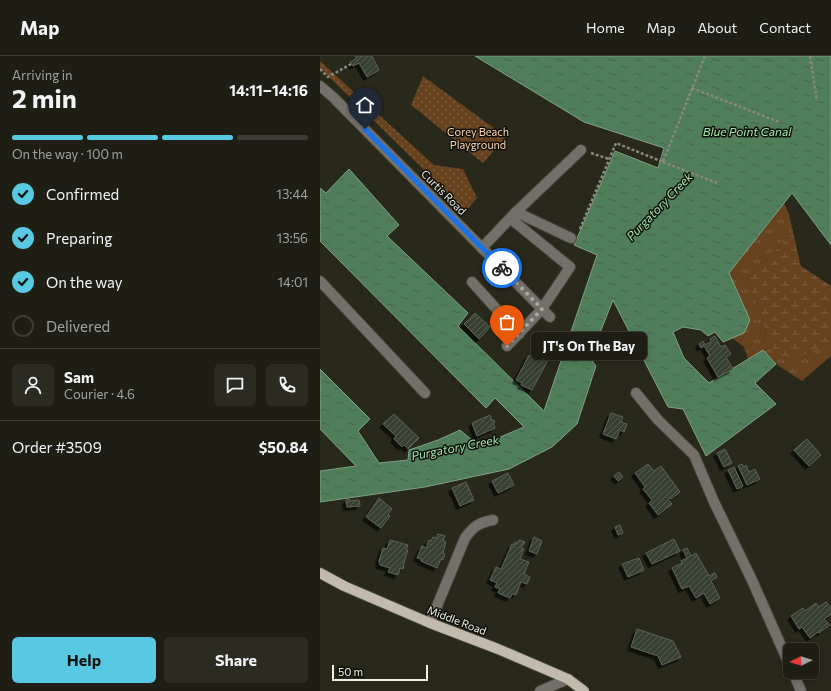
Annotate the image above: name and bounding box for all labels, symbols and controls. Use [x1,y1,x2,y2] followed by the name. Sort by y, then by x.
[20,16,59,39] text: Map
[586,19,625,36] text: Home
[647,19,675,36] text: Map
[697,19,737,36] text: About
[759,19,811,36] text: Contact
[12,67,72,83] text: Arriving in
[229,81,308,99] text: 14:11–14:16
[12,82,77,113] text: 2 min
[348,88,382,129] pin
[354,94,376,116] icon: home
[703,124,792,138] water label: Blue Point Canal
[447,125,509,151] park label: Corey Beach Playground
[12,146,123,162] text: On the way · 100 m
[419,167,469,217] street label: Curtis Road
[623,169,695,243] water label: Purgatory Creek
[12,183,34,205] icon: check
[46,185,119,203] text: Confirmed
[276,186,308,202] text: 13:44
[12,227,34,249] icon: check
[46,229,112,247] text: Preparing
[277,230,308,246] text: 13:56
[482,248,522,288] courier
[491,257,513,279] icon: bike
[12,271,34,293] icon: check
[46,273,123,291] text: On the way
[278,274,308,290] text: 14:01
[490,305,524,346] pin
[496,311,518,333] icon: bag
[46,317,110,335] text: Delivered
[531,332,647,360] callout: JT's On The Bay
[543,338,635,354] text: JT's On The Bay
[12,364,54,406] button: person
[214,364,256,406] button: chat
[266,364,308,406] button: phone
[64,368,94,386] text: Sam
[64,386,135,402] text: Courier · 4.6
[410,432,501,462] water label: Purgatory Creek
[12,438,102,456] text: Order #3509
[259,438,308,456] text: $50.84
[426,603,488,637] street label: Middle Road
[12,637,156,683] button: Help
[164,637,308,683] button: Share
[783,643,819,679] north arrow
[783,643,819,679] map controls
[332,663,428,682] scale bar
[338,665,363,678] text: 50 m

